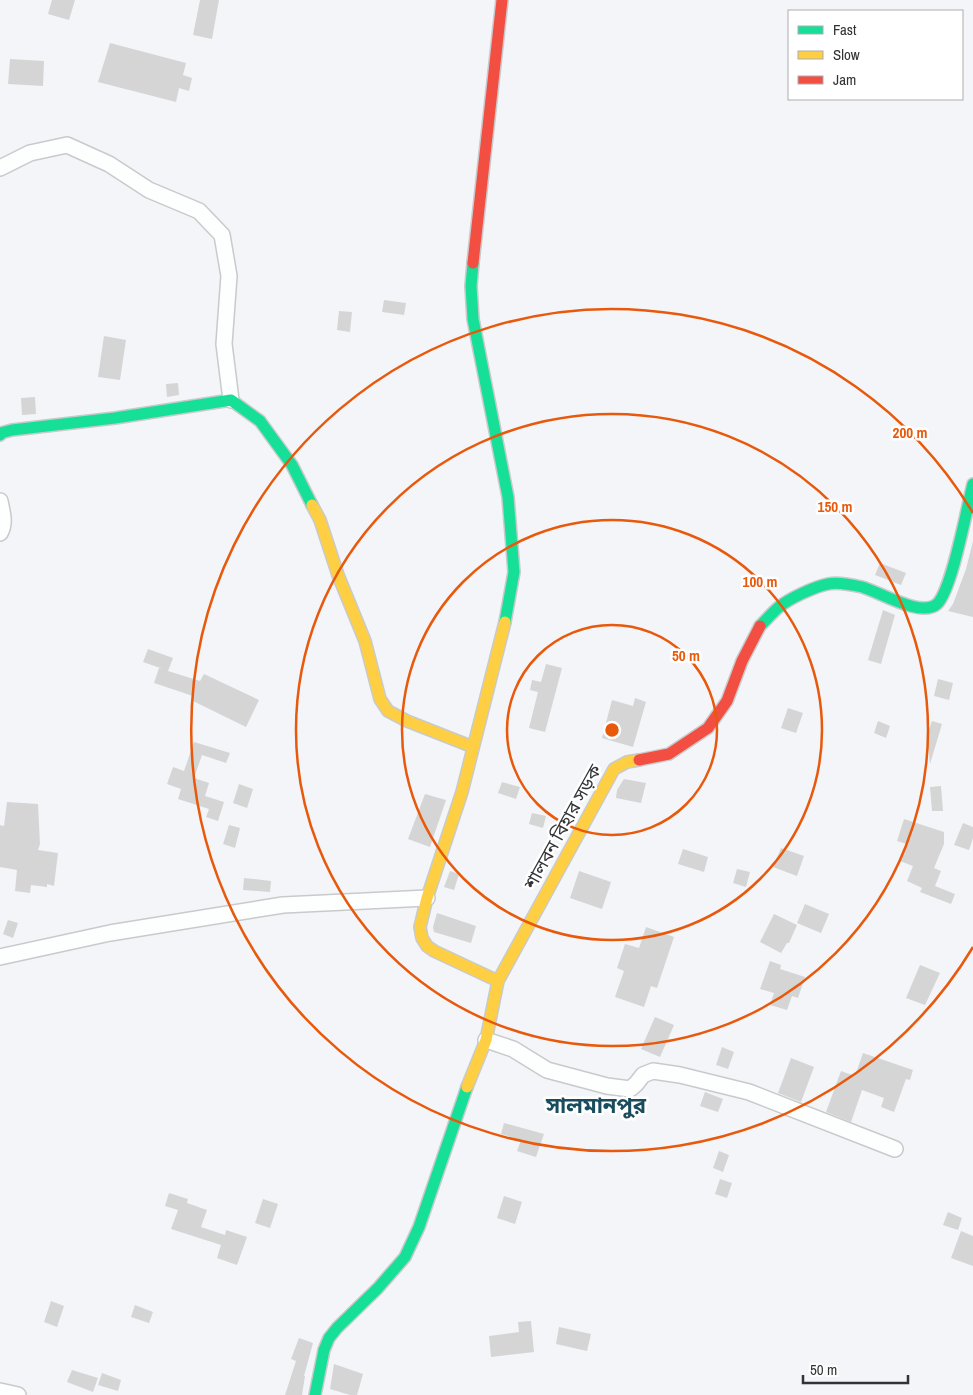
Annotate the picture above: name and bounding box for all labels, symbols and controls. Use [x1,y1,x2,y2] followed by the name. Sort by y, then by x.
[788,10,963,100] legend
[833,19,857,40] text: Fast
[833,44,860,65] text: Slow
[833,69,856,90] text: Jam
[893,422,927,443] text: 200 m
[818,496,852,517] text: 150 m
[743,571,777,592] text: 100 m
[672,645,700,666] text: 50 m
[603,721,621,739] centre of rings
[517,759,607,895] street label: শালবন বিহার সড়ক
[545,1090,647,1120] district label: সালমানপুর
[803,1352,908,1384] scale bar
[810,1359,837,1380] text: 50 m

